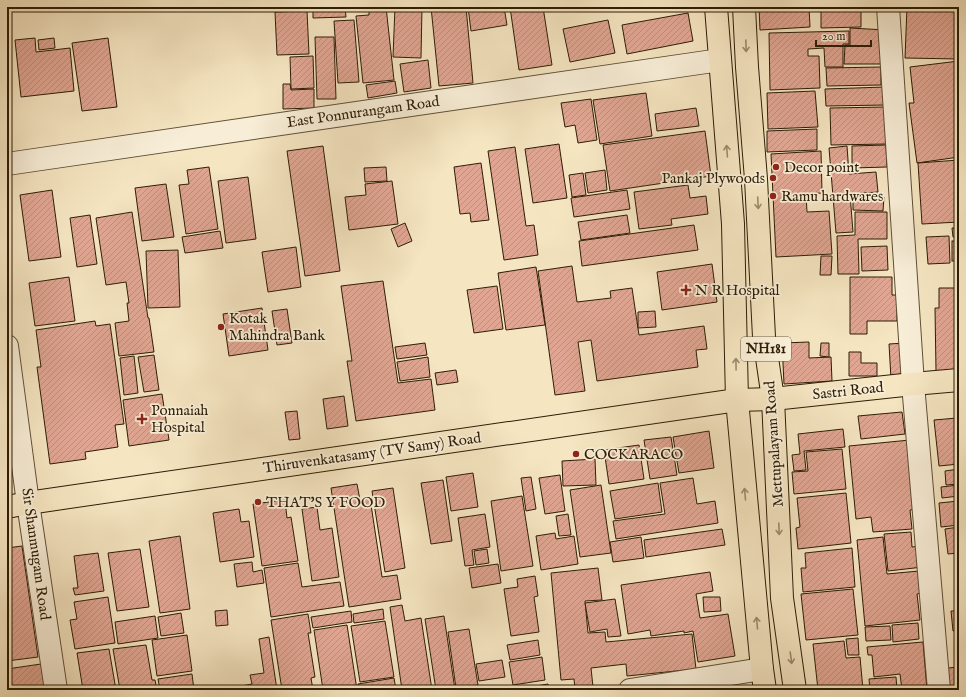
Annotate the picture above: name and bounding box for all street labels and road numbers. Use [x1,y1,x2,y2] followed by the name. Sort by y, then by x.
[285,92,442,132] street label: East Ponnurangam Road
[741,337,791,361] road number: NH181
[812,378,885,404] street label: Sastri Road
[760,379,788,508] street label: Mettupalayam Road
[262,428,483,478] street label: Thiruvenkatasamy (TV Samy) Road
[17,487,55,622] street label: Sir Shanmugam Road

